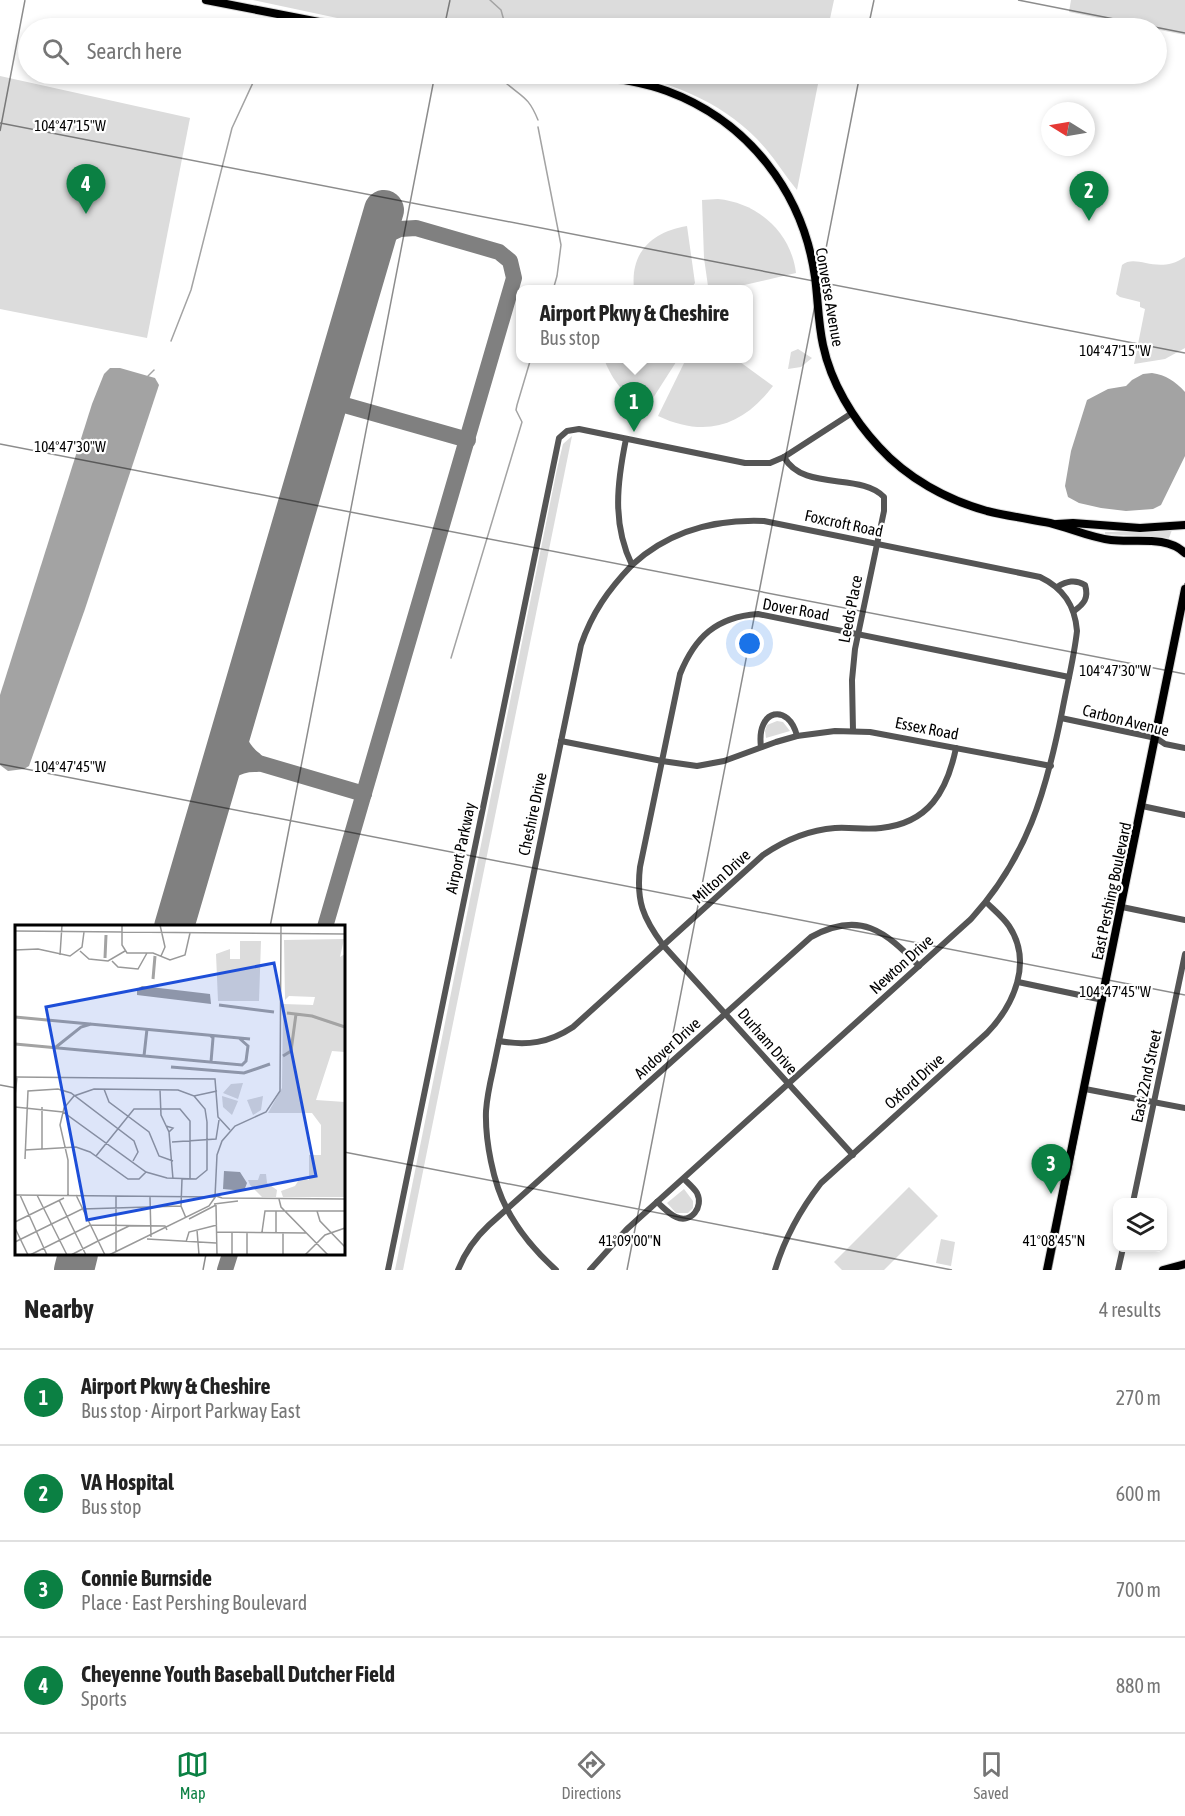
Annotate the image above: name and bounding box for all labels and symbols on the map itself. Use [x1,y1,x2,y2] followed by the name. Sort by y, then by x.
[1041,102,1095,156] north arrow
[34,117,106,134] text: 104°47'15"W
[66,164,106,214] pin: 4
[1070,172,1108,221] pin: 2
[812,246,848,348] street label: Converse Avenue
[1079,342,1151,359] text: 104°47'15"W
[614,382,654,432] pin: 1
[34,438,106,455] text: 104°47'30"W
[803,506,885,540] street label: Foxcroft Road
[835,574,865,644] street label: Leeds Place
[761,594,831,624] street label: Dover Road
[735,629,764,658] your location
[1079,662,1151,679] text: 104°47'30"W
[1081,701,1171,739] street label: Carbon Avenue
[894,713,960,743] street label: Essex Road
[34,758,106,775] text: 104°47'45"W
[514,771,550,857] street label: Cheshire Drive
[442,800,480,895] street label: Airport Parkway
[1088,820,1135,962] street label: East Pershing Boulevard
[688,845,754,907] street label: Milton Drive
[15,925,345,1255] inset map
[866,931,936,997] street label: Newton Drive
[1079,983,1151,1000] text: 104°47'45"W
[735,1004,801,1078] street label: Durham Drive
[630,1014,704,1082] street label: Andover Drive
[1127,1028,1165,1124] street label: East 22nd Street
[881,1050,947,1112] street label: Oxford Drive
[1032,1144,1070,1194] pin: 3
[599,1232,661,1249] text: 41°09'00"N
[1023,1232,1085,1249] text: 41°08'45"N

